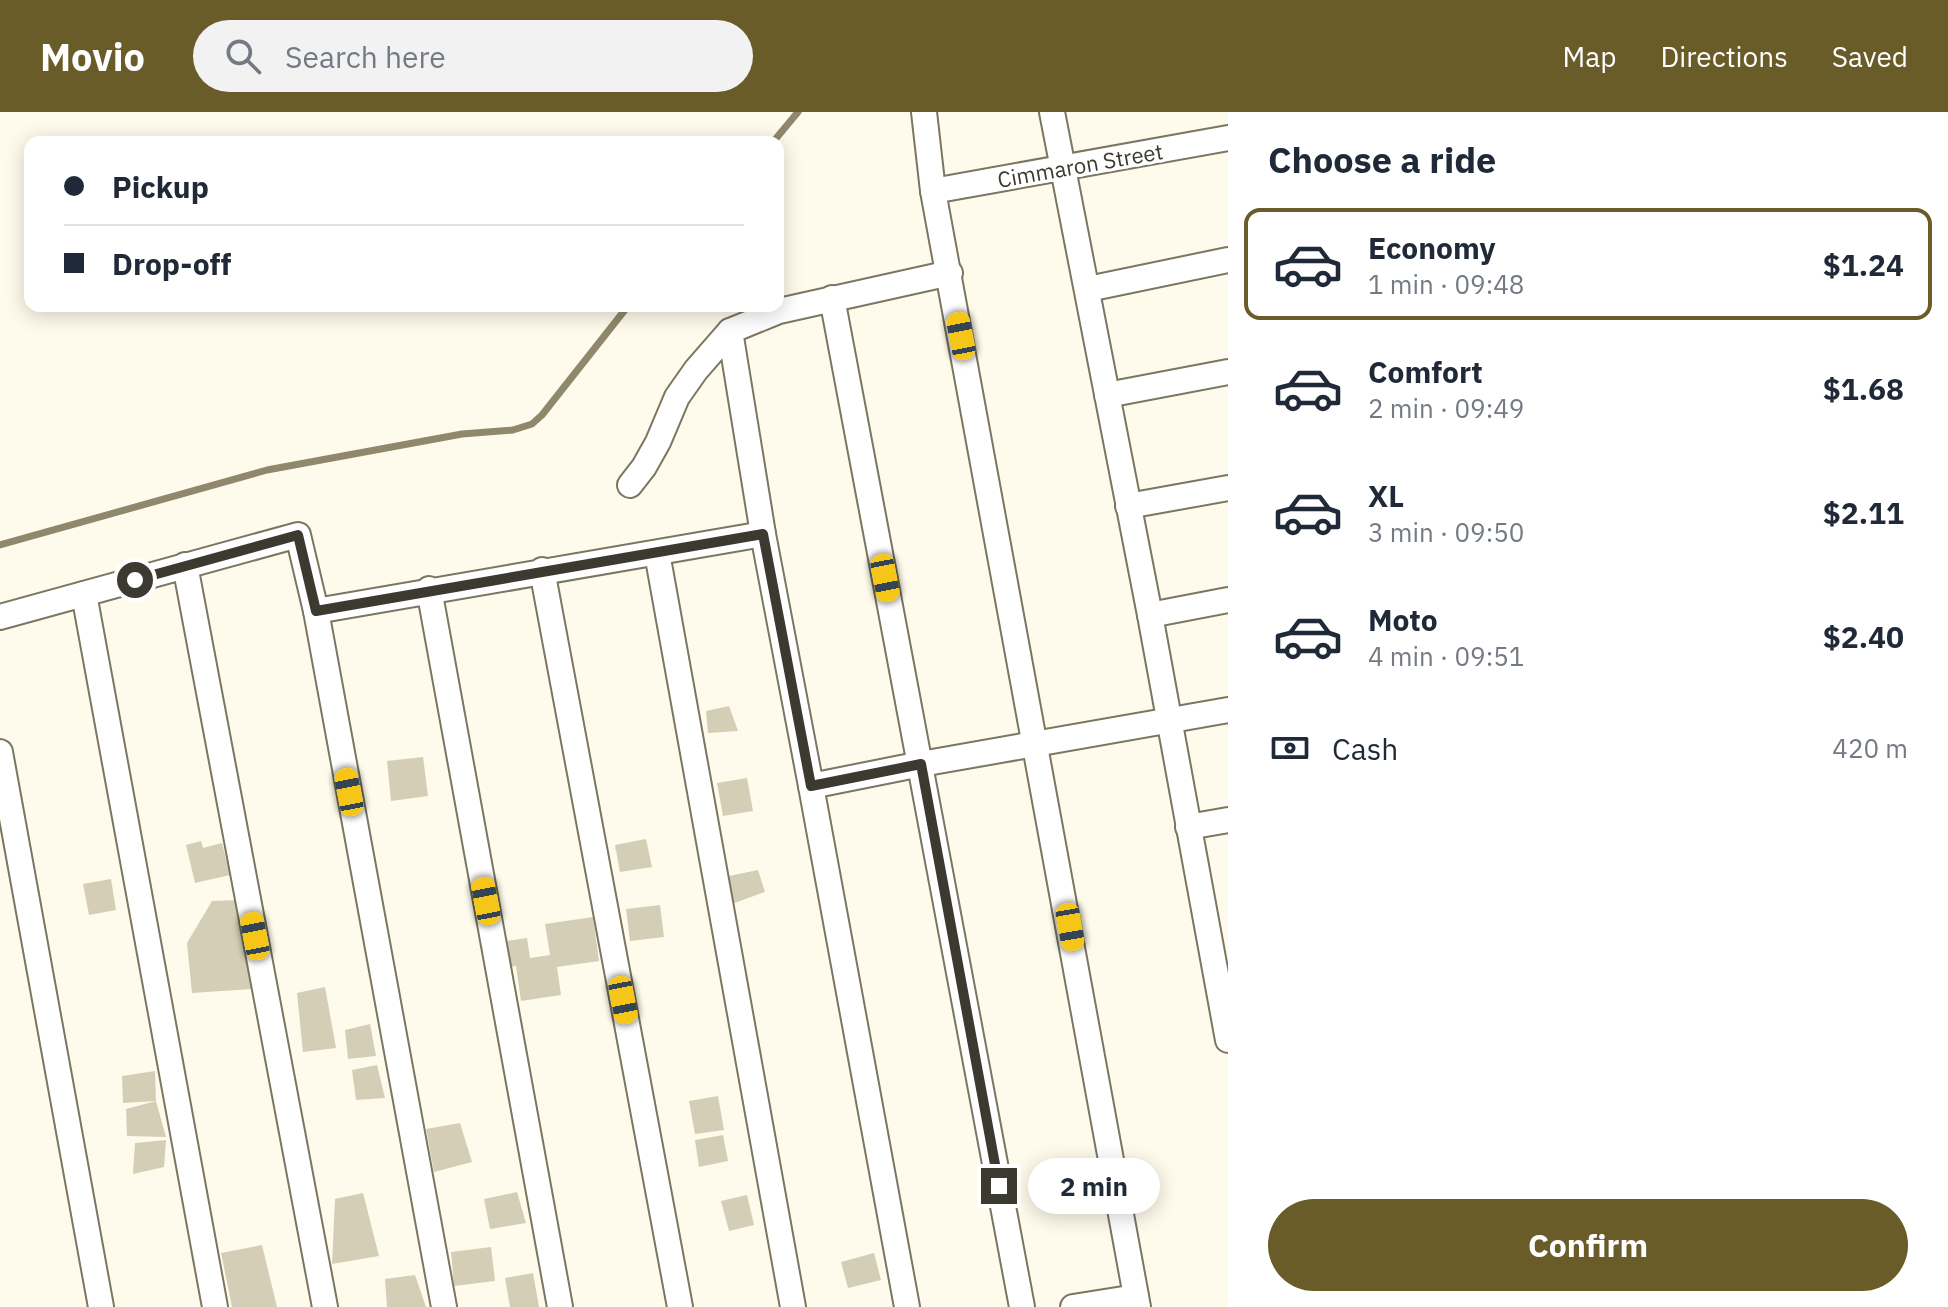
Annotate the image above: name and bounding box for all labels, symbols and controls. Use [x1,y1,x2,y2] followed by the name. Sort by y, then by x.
[193,20,753,92] search box
[40,32,145,81] text: Movio
[221,34,265,78] icon: search
[285,37,446,76] text: Search here
[1562,38,1616,75] text: Map
[1660,38,1788,75] text: Directions
[1832,38,1908,75] text: Saved
[995,136,1165,194] street label: Cimmaron Street
[1268,136,1496,183] text: Choose a ride
[112,167,209,206] text: Pickup
[1272,228,1344,300] icon: car
[1368,228,1496,267] text: Economy
[112,244,231,283] text: Drop-off
[1823,245,1904,284] text: $1.24
[1368,267,1524,301] text: 1 min · 09:48
[945,310,977,362] car
[1272,352,1344,424] icon: car
[1368,352,1483,391] text: Comfort
[1823,369,1904,408] text: $1.68
[1368,391,1524,425] text: 2 min · 09:49
[1272,476,1344,548] icon: car
[1368,476,1404,515] text: XL
[1823,493,1904,532] text: $2.11
[1368,515,1524,549] text: 3 min · 09:50
[869,552,901,604] car
[117,562,153,598] route start
[1272,600,1344,672] icon: car
[1368,600,1438,639] text: Moto
[1823,617,1904,656] text: $2.40
[1368,639,1524,673] text: 4 min · 09:51
[1268,726,1312,770] icon: cash
[1332,729,1398,768] text: Cash
[1832,731,1908,765] text: 420 m
[333,766,365,818] car
[470,875,502,927] car
[1054,901,1086,953] car
[239,910,271,962] car
[607,974,639,1026] car
[1027,1158,1159,1214] callout: 2 min
[981,1168,1017,1204] route end
[1060,1169,1128,1203] text: 2 min
[1268,1199,1908,1291] button: Confirm

